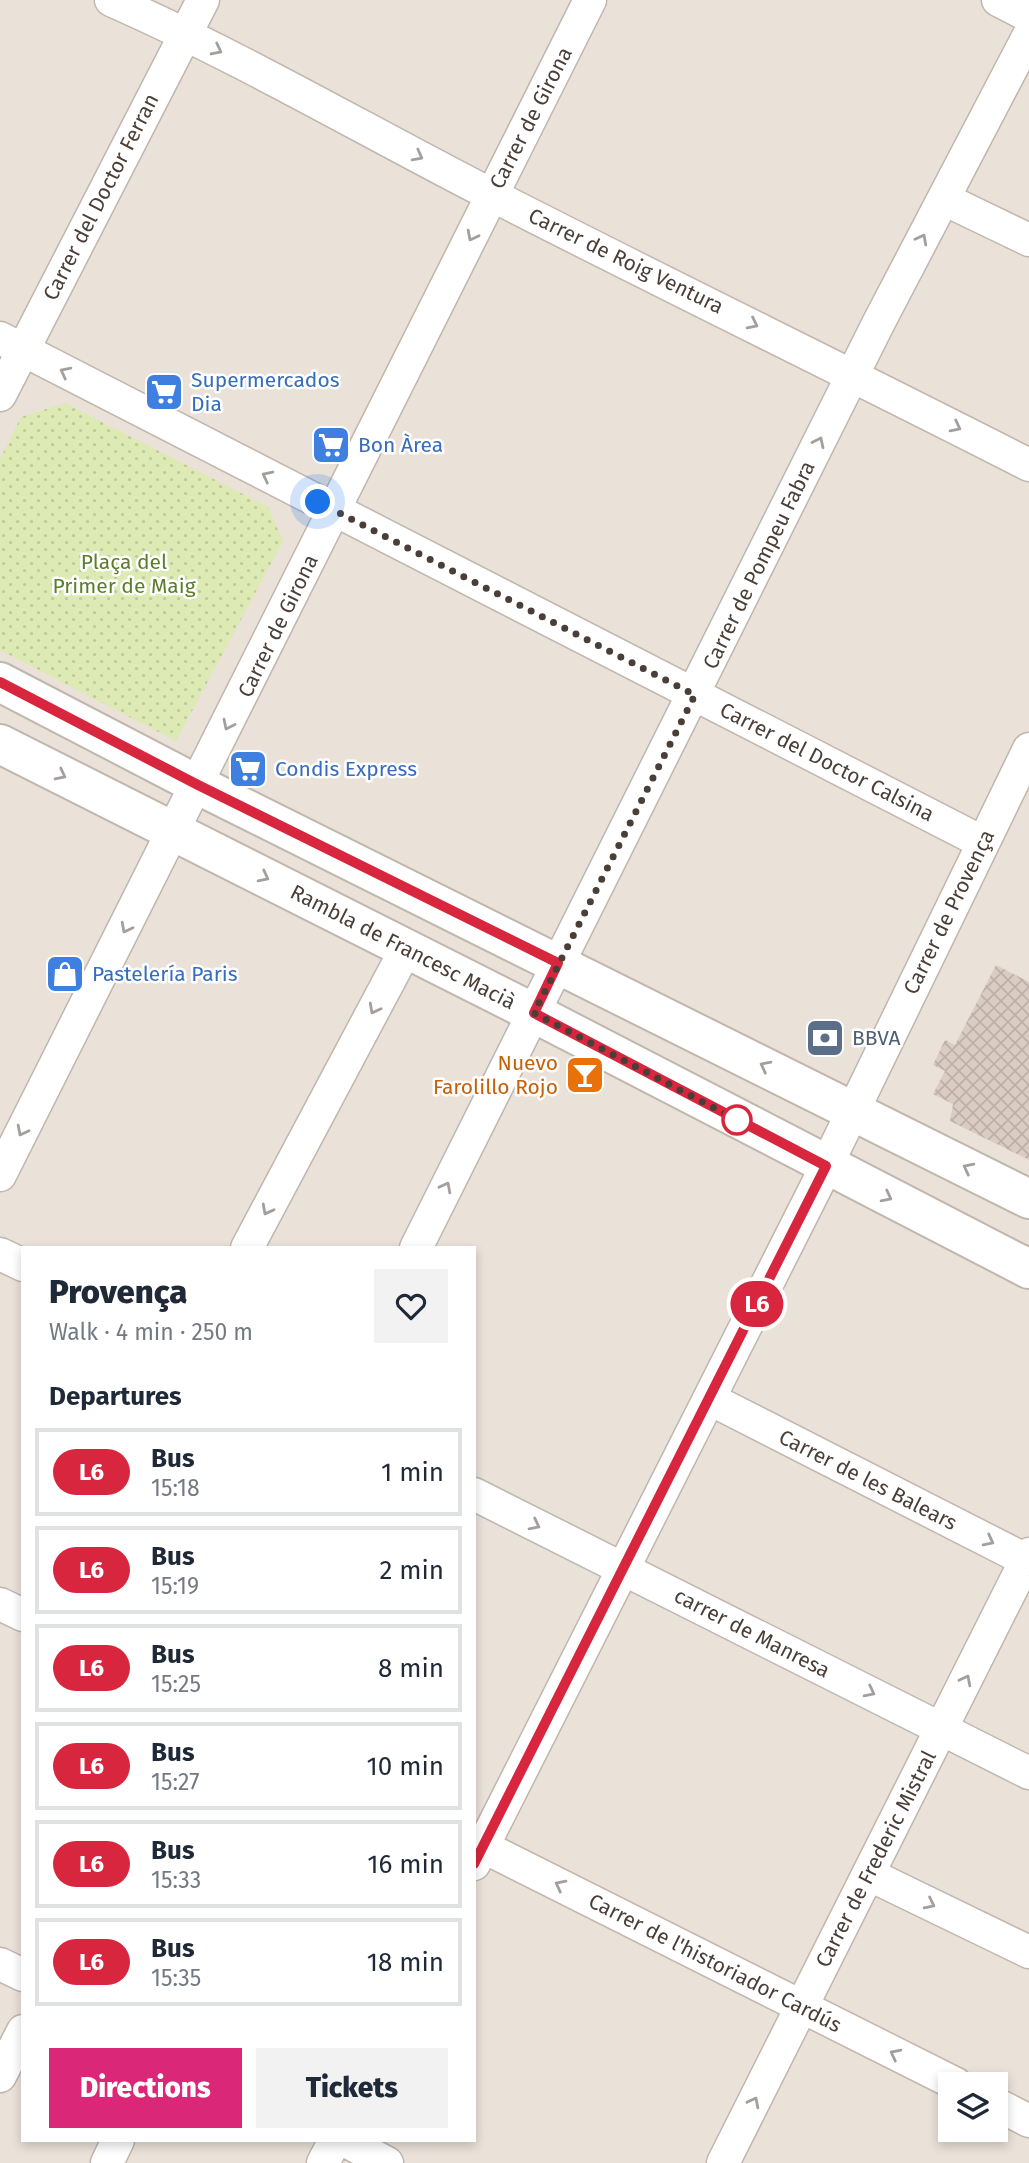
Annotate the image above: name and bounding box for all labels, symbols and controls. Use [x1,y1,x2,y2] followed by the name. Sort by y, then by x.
[210,41,222,55] one-way arrow
[484,43,578,193] street label: Carrer de Girona
[38,89,164,305] street label: Carrer del Doctor Ferran
[411,148,423,162] one-way arrow
[524,202,728,320] street label: Carrer de Roig Ventura
[466,229,480,241] one-way arrow
[914,234,928,247] one-way arrow
[746,315,758,329] one-way arrow
[60,367,72,380] one-way arrow
[191,367,340,417] place label: Supermercados Dia
[143,371,185,413] supermarket icon: Supermercados Dia
[948,419,961,432] one-way arrow
[310,424,352,466] supermarket icon: Bon Àrea
[358,432,443,458] place label: Bon Àrea
[811,437,825,449] one-way arrow
[697,457,821,673] street label: Carrer de Pompeu Fabra
[262,471,274,484] one-way arrow
[300,484,335,519] your location
[52,549,196,599] park label: Plaça del Primer de Maig
[232,550,324,702] street label: Carrer de Girona
[716,697,938,827] street label: Carrer del Doctor Calsina
[223,718,237,730] one-way arrow
[227,748,269,790] supermarket icon: Condis Express
[275,756,417,782] place label: Condis Express
[54,766,66,780] one-way arrow
[898,825,1000,999] street label: Carrer de Provença
[257,869,269,883] one-way arrow
[286,879,520,1015] street label: Rambla de Francesc Macià
[120,921,134,933] one-way arrow
[44,953,86,995] shop icon: Pastelería Paris
[92,961,238,987] place label: Pastelería Paris
[368,1002,382,1014] one-way arrow
[804,1017,846,1059] bank icon: BBVA
[852,1025,901,1051] place label: BBVA
[433,1050,558,1100] place label: Nuevo Farolillo Rojo
[564,1054,606,1096] bar icon: Nuevo Farolillo Rojo
[760,1061,772,1075] one-way arrow
[722,1105,752,1135] unlabelled marker
[17,1124,31,1136] one-way arrow
[963,1163,975,1177] one-way arrow
[438,1182,452,1194] one-way arrow
[880,1189,892,1203] one-way arrow
[262,1203,275,1215] one-way arrow
[374,1269,448,1343] button: heart
[49,1272,187,1312] text: Provença
[726,1281,788,1327] line badge: L6
[744,1290,770,1318] text: L6
[49,1318,253,1346] text: Walk · 4 min · 250 m
[49,1381,182,1412] text: Departures
[775,1424,962,1536] street label: Carrer de les Balears
[151,1443,194,1474] text: Bus
[381,1457,444,1488] text: 1 min
[79,1458,104,1486] text: L6
[151,1474,200,1502] text: 15:18
[528,1516,540,1530] one-way arrow
[982,1533,994,1547] one-way arrow
[151,1541,194,1572] text: Bus
[379,1555,444,1586] text: 2 min
[79,1556,104,1584] text: L6
[151,1572,199,1600] text: 15:19
[670,1582,834,1684] street label: carrer de Manresa
[151,1639,194,1670] text: Bus
[378,1653,444,1684] text: 8 min
[79,1654,104,1682] text: L6
[151,1670,201,1698] text: 15:25
[957,1675,971,1687] one-way arrow
[863,1684,875,1698] one-way arrow
[151,1737,194,1768] text: Bus
[810,1746,942,1972] street label: Carrer de Frederic Mistral
[366,1751,444,1782] text: 10 min
[79,1752,104,1780] text: L6
[151,1768,199,1796] text: 15:27
[151,1835,194,1866] text: Bus
[367,1849,444,1880] text: 16 min
[79,1850,104,1878] text: L6
[151,1866,201,1894] text: 15:33
[555,1880,567,1894] one-way arrow
[584,1888,846,2038] street label: Carrer de l'historiador Cardús
[923,1895,935,1909] one-way arrow
[151,1933,194,1964] text: Bus
[367,1947,444,1978] text: 18 min
[79,1948,104,1976] text: L6
[151,1964,201,1992] text: 15:35
[49,2048,242,2128] button: Directions
[256,2048,448,2128] button: Tickets
[890,2048,902,2062] one-way arrow
[938,2072,1008,2142] map controls
[938,2072,1008,2142] button: layers
[746,2097,760,2109] one-way arrow

